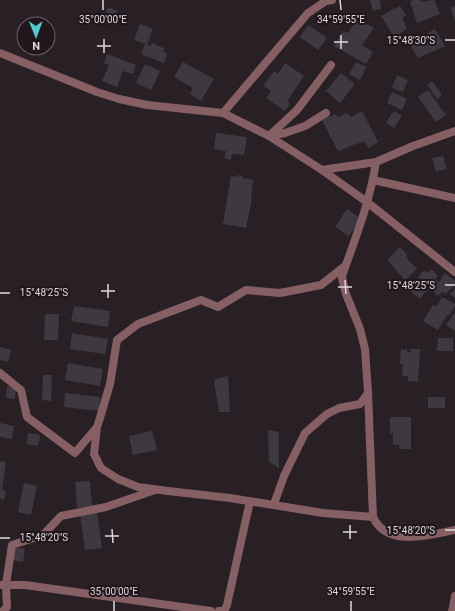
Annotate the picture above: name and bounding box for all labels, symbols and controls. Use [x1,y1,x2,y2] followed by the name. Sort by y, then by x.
[79,14,127,25] text: 35°00'00"E
[317,14,365,25] text: 34°59'55"E
[16,16,56,56] north arrow
[387,35,435,46] text: 15°48'30"S
[32,39,40,52] text: N
[387,280,435,291] text: 15°48'25"S
[20,287,68,298] text: 15°48'25"S
[387,525,435,536] text: 15°48'20"S
[20,532,68,543] text: 15°48'20"S
[90,586,138,597] text: 35°00'00"E
[327,586,375,597] text: 34°59'55"E

